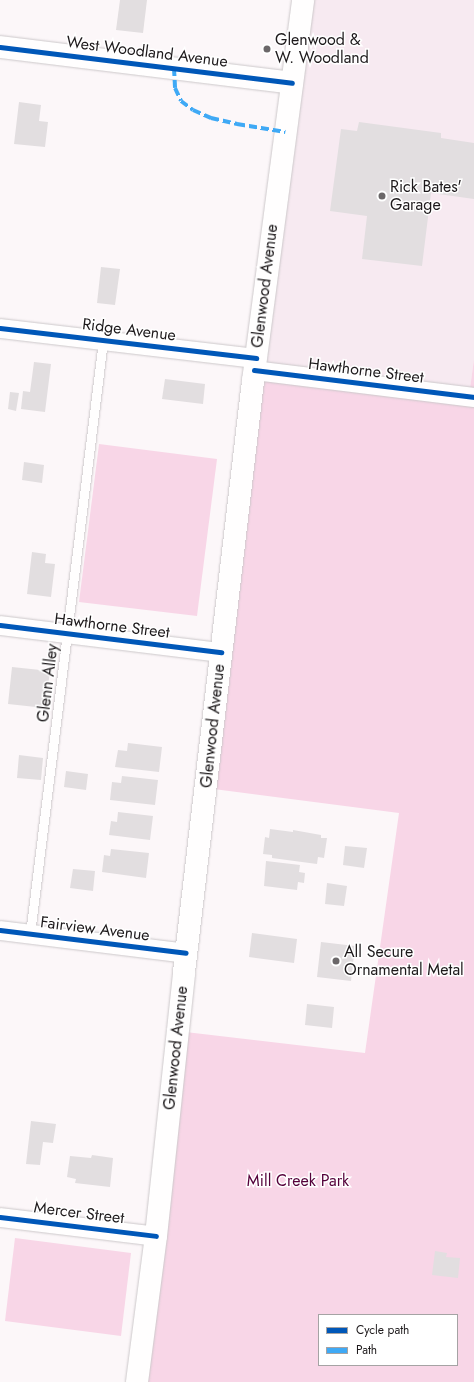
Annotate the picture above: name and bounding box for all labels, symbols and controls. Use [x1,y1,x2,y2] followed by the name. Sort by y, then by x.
[275,30,369,68] place label: Glenwood & W. Woodland
[65,33,229,71] street label: West Woodland Avenue
[262,44,272,54] marker: Glenwood & W. Woodland
[390,177,462,215] place label: Rick Bates' Garage
[377,191,387,201] marker: Rick Bates' Garage
[248,223,282,349] street label: Glenwood Avenue
[81,315,177,345] street label: Ridge Avenue
[307,354,425,388] street label: Hawthorne Street
[53,609,171,643] street label: Hawthorne Street
[34,643,62,723] street label: Glenn Alley
[197,663,229,789] street label: Glenwood Avenue
[39,913,151,945] street label: Fairview Avenue
[344,942,464,980] place label: All Secure Ornamental Metal
[331,956,341,966] marker: All Secure Ornamental Metal
[160,985,192,1111] street label: Glenwood Avenue
[247,1171,349,1191] park label: Mill Creek Park
[33,1198,125,1228] street label: Mercer Street
[318,1314,458,1366] legend
[356,1321,409,1339] text: Cycle path
[356,1341,377,1359] text: Path

